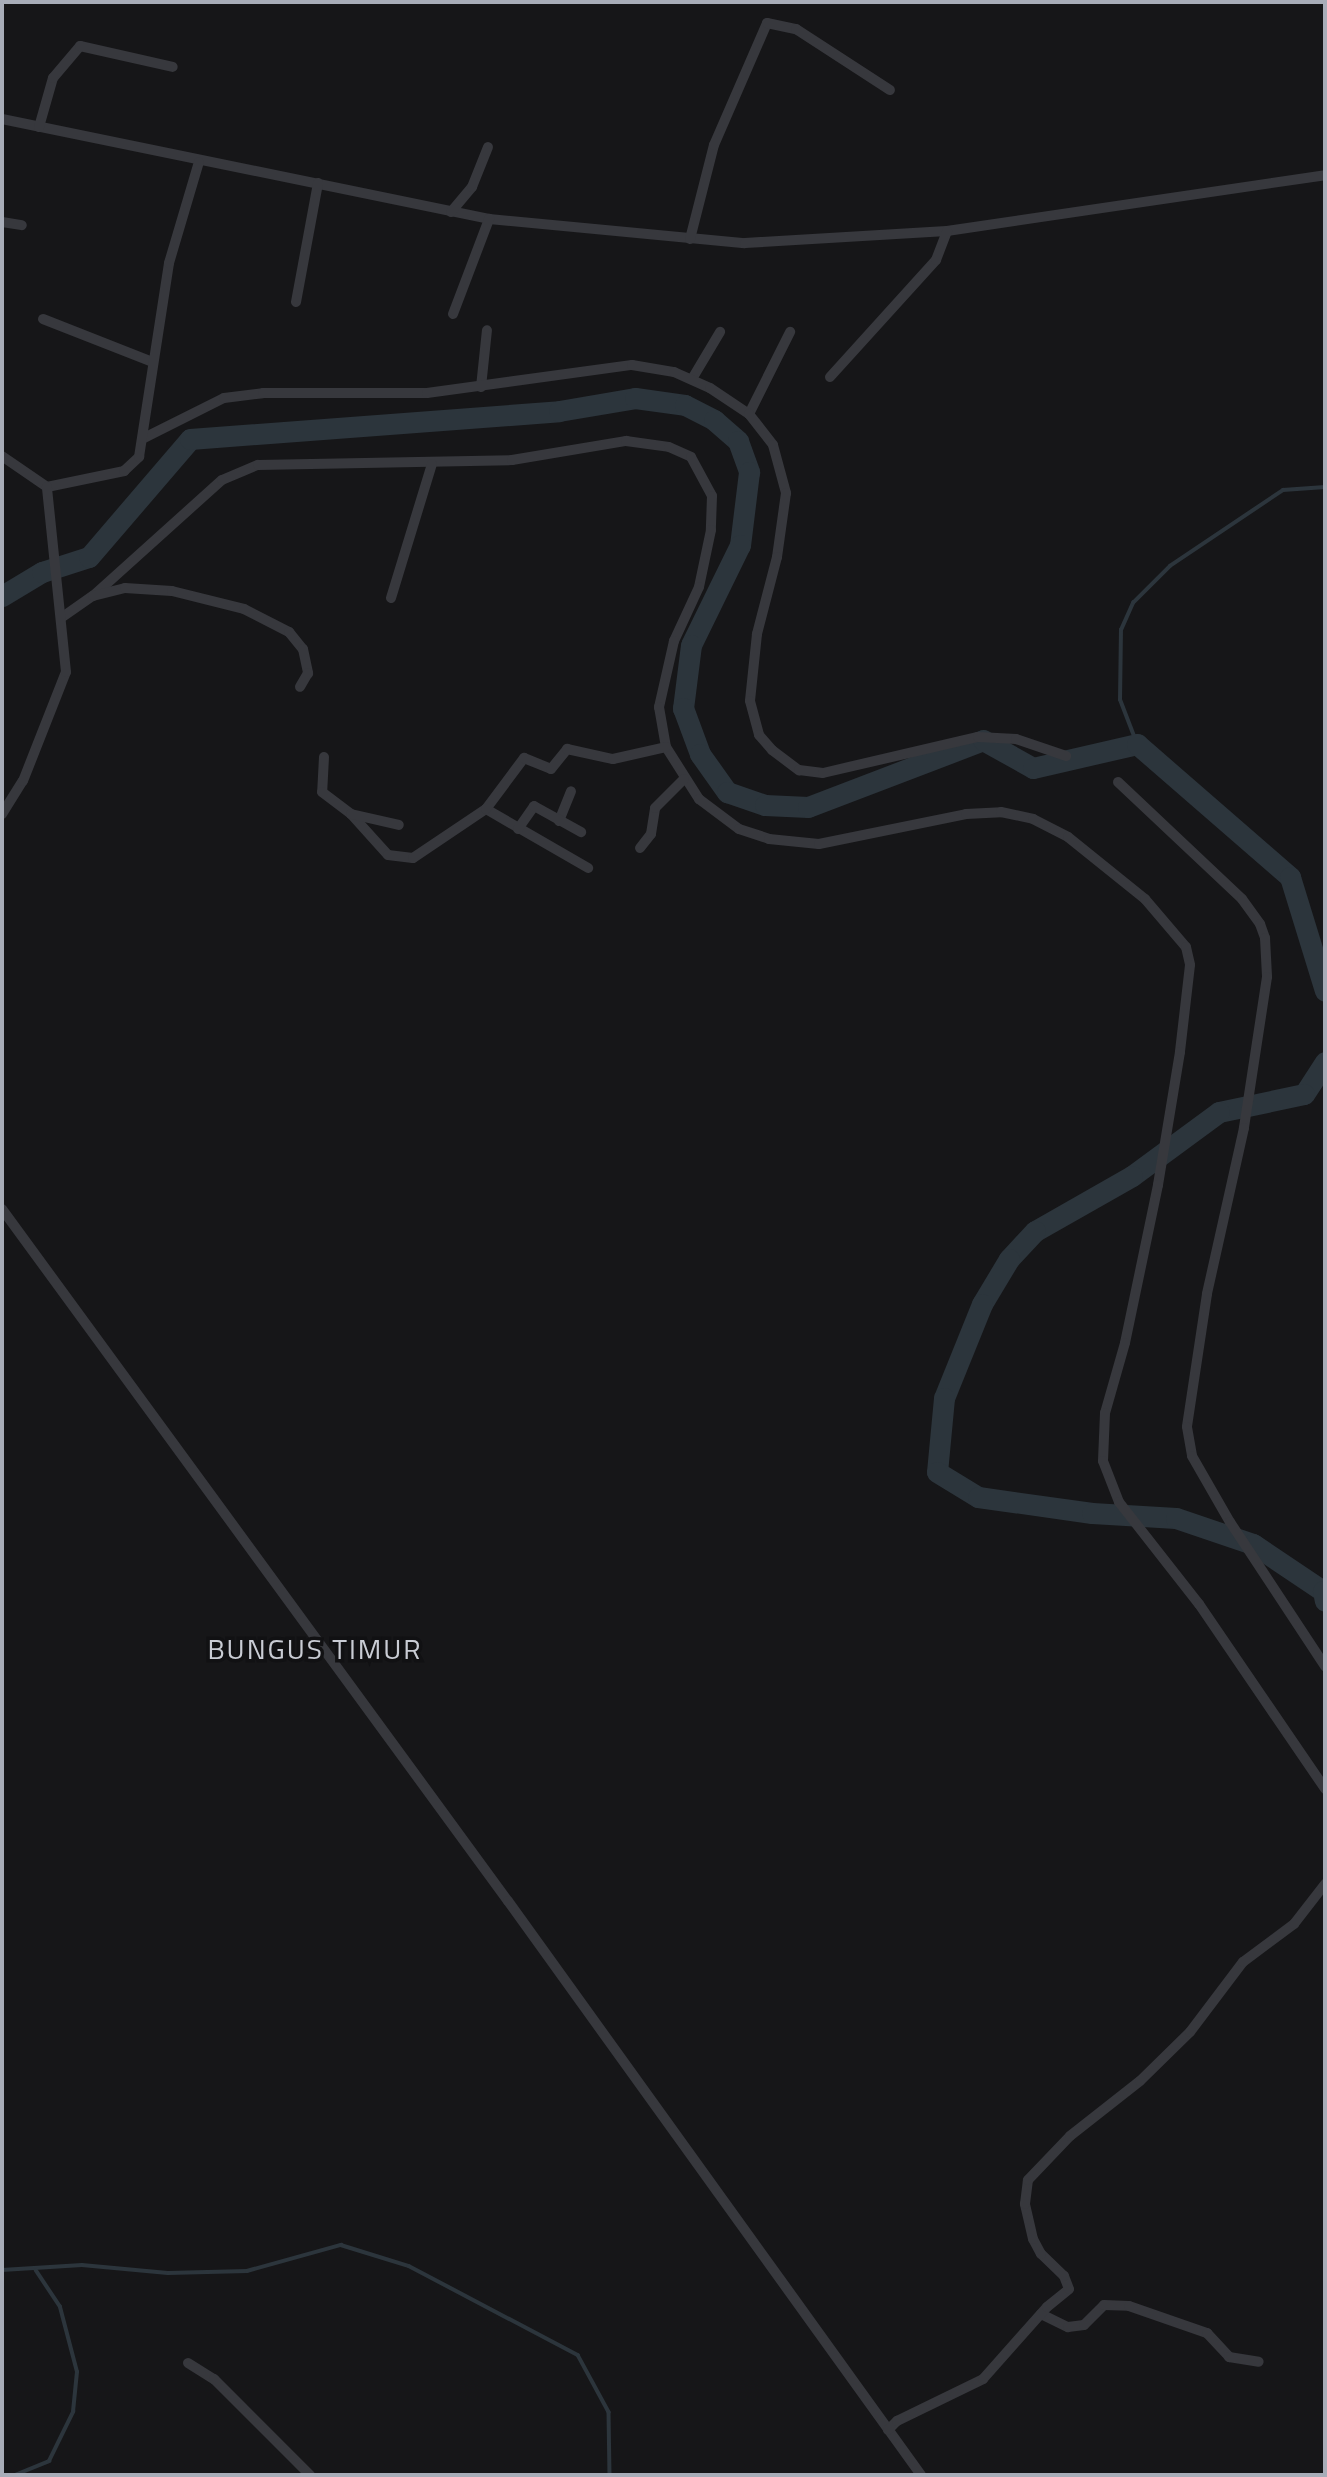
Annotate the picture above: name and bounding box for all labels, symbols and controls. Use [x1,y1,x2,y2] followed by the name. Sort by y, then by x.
[209,1632,421,1666] district label: BUNGUS TIMUR

